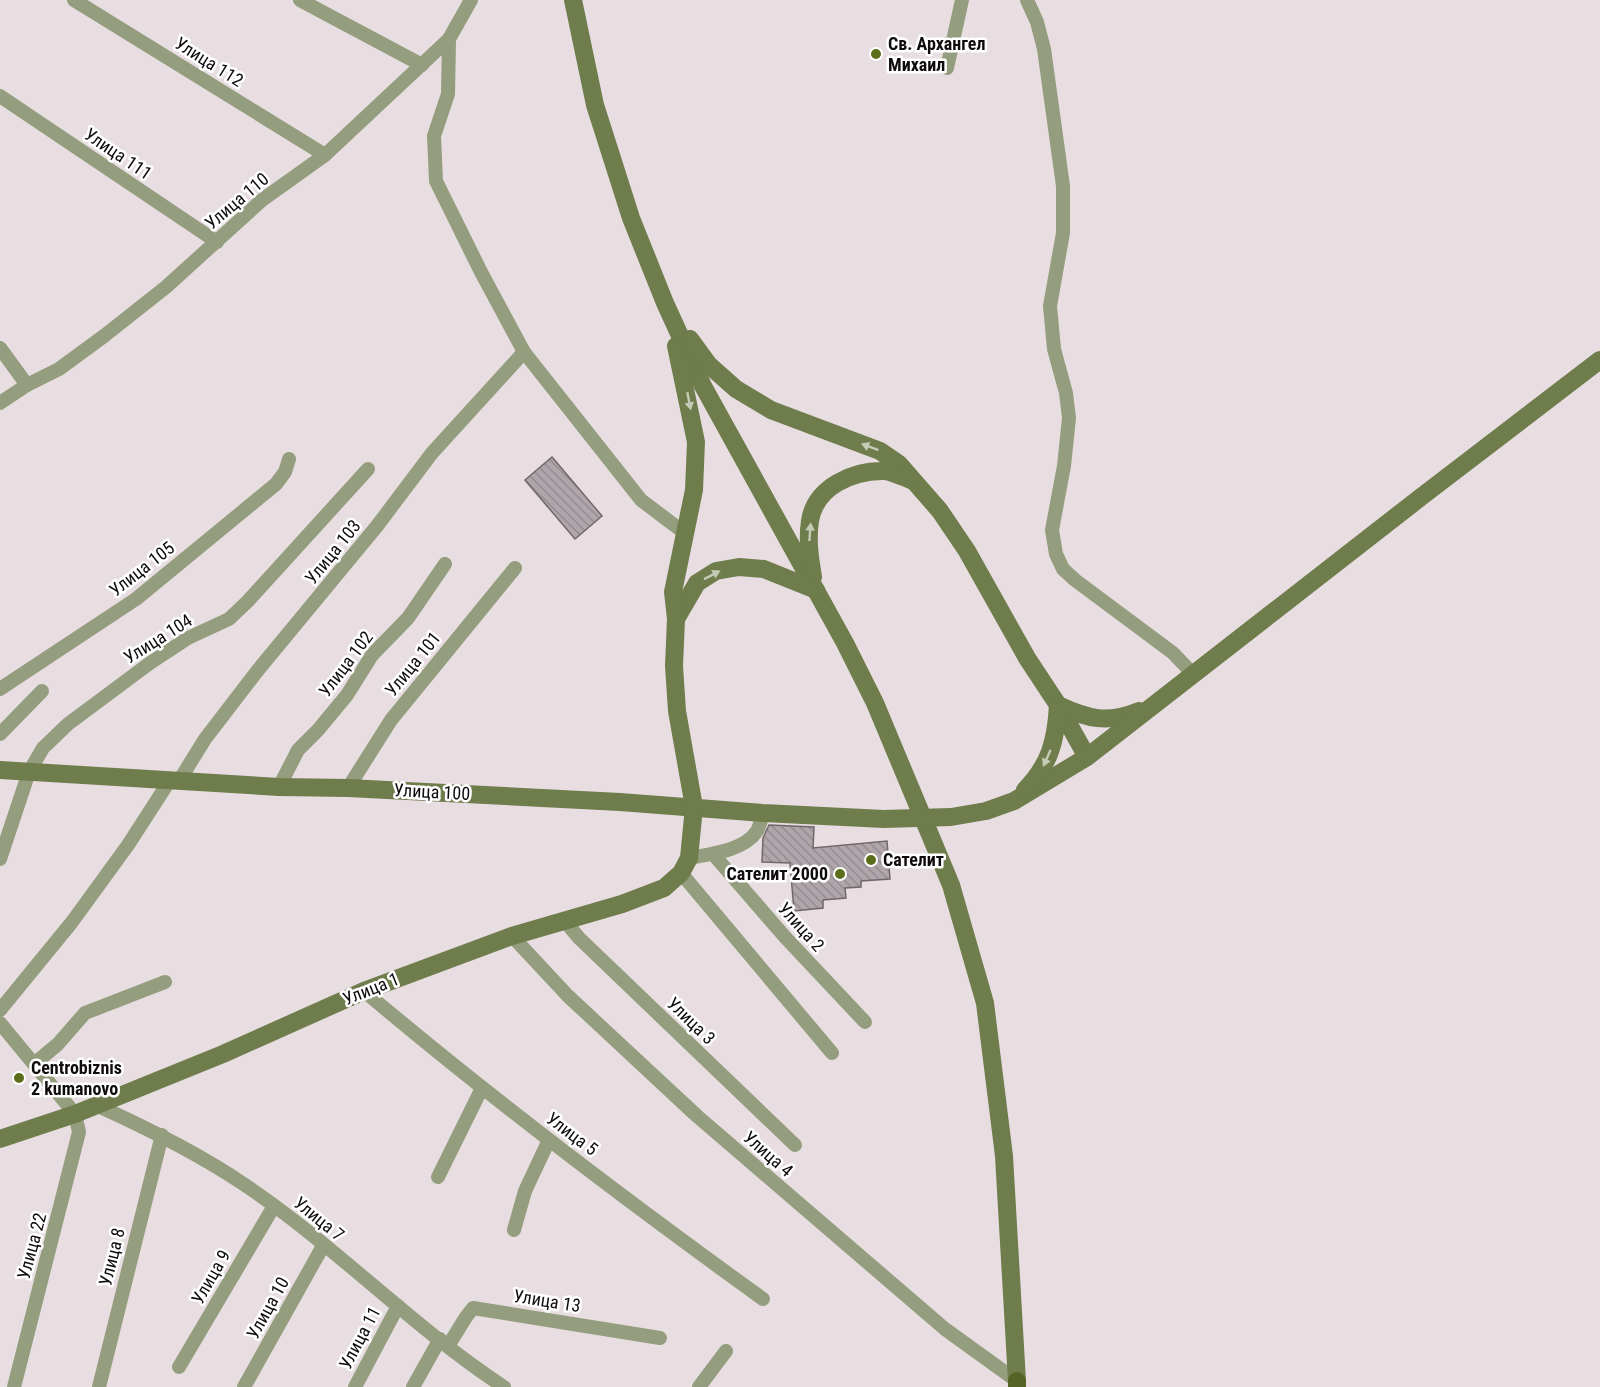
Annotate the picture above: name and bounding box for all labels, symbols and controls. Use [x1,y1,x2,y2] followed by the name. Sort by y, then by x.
[171,32,247,91] street label: Улица 112
[888,33,985,75] place label: Св. Архангел Михаил
[869,47,883,61] marker: Св. Архангел Михаил
[81,124,156,184] street label: Улица 111
[201,168,273,233] street label: Улица 110
[684,392,693,411] one-way arrow
[860,442,878,452] one-way arrow
[300,515,365,588] street label: Улица 103
[805,523,814,542] one-way arrow
[105,537,178,600] street label: Улица 105
[703,570,721,580] one-way arrow
[120,609,196,668] street label: Улица 104
[314,627,377,701] street label: Улица 102
[380,627,445,700] street label: Улица 101
[1042,750,1052,768] one-way arrow
[393,779,471,804] street label: Улица 100
[883,849,944,870] place label: Сателит
[864,853,878,867] marker: Сателит
[726,863,828,884] place label: Сателит 2000
[833,867,847,881] marker: Сателит 2000
[774,898,829,956] street label: Улица 2
[340,968,402,1009] street label: Улица 1
[663,993,720,1049] street label: Улица 3
[31,1057,122,1099] place label: Centrobiznis 2 kumanovo
[12,1071,26,1085] marker: Centrobiznis 2 kumanovo
[543,1108,602,1160] street label: Улица 5
[739,1126,797,1181] street label: Улица 4
[290,1192,349,1245] street label: Улица 7
[13,1210,50,1281] street label: Улица 22
[94,1226,129,1288] street label: Улица 8
[187,1246,234,1307] street label: Улица 9
[242,1273,293,1342] street label: Улица 10
[512,1285,582,1316] street label: Улица 13
[334,1303,385,1373] street label: Улица 11

